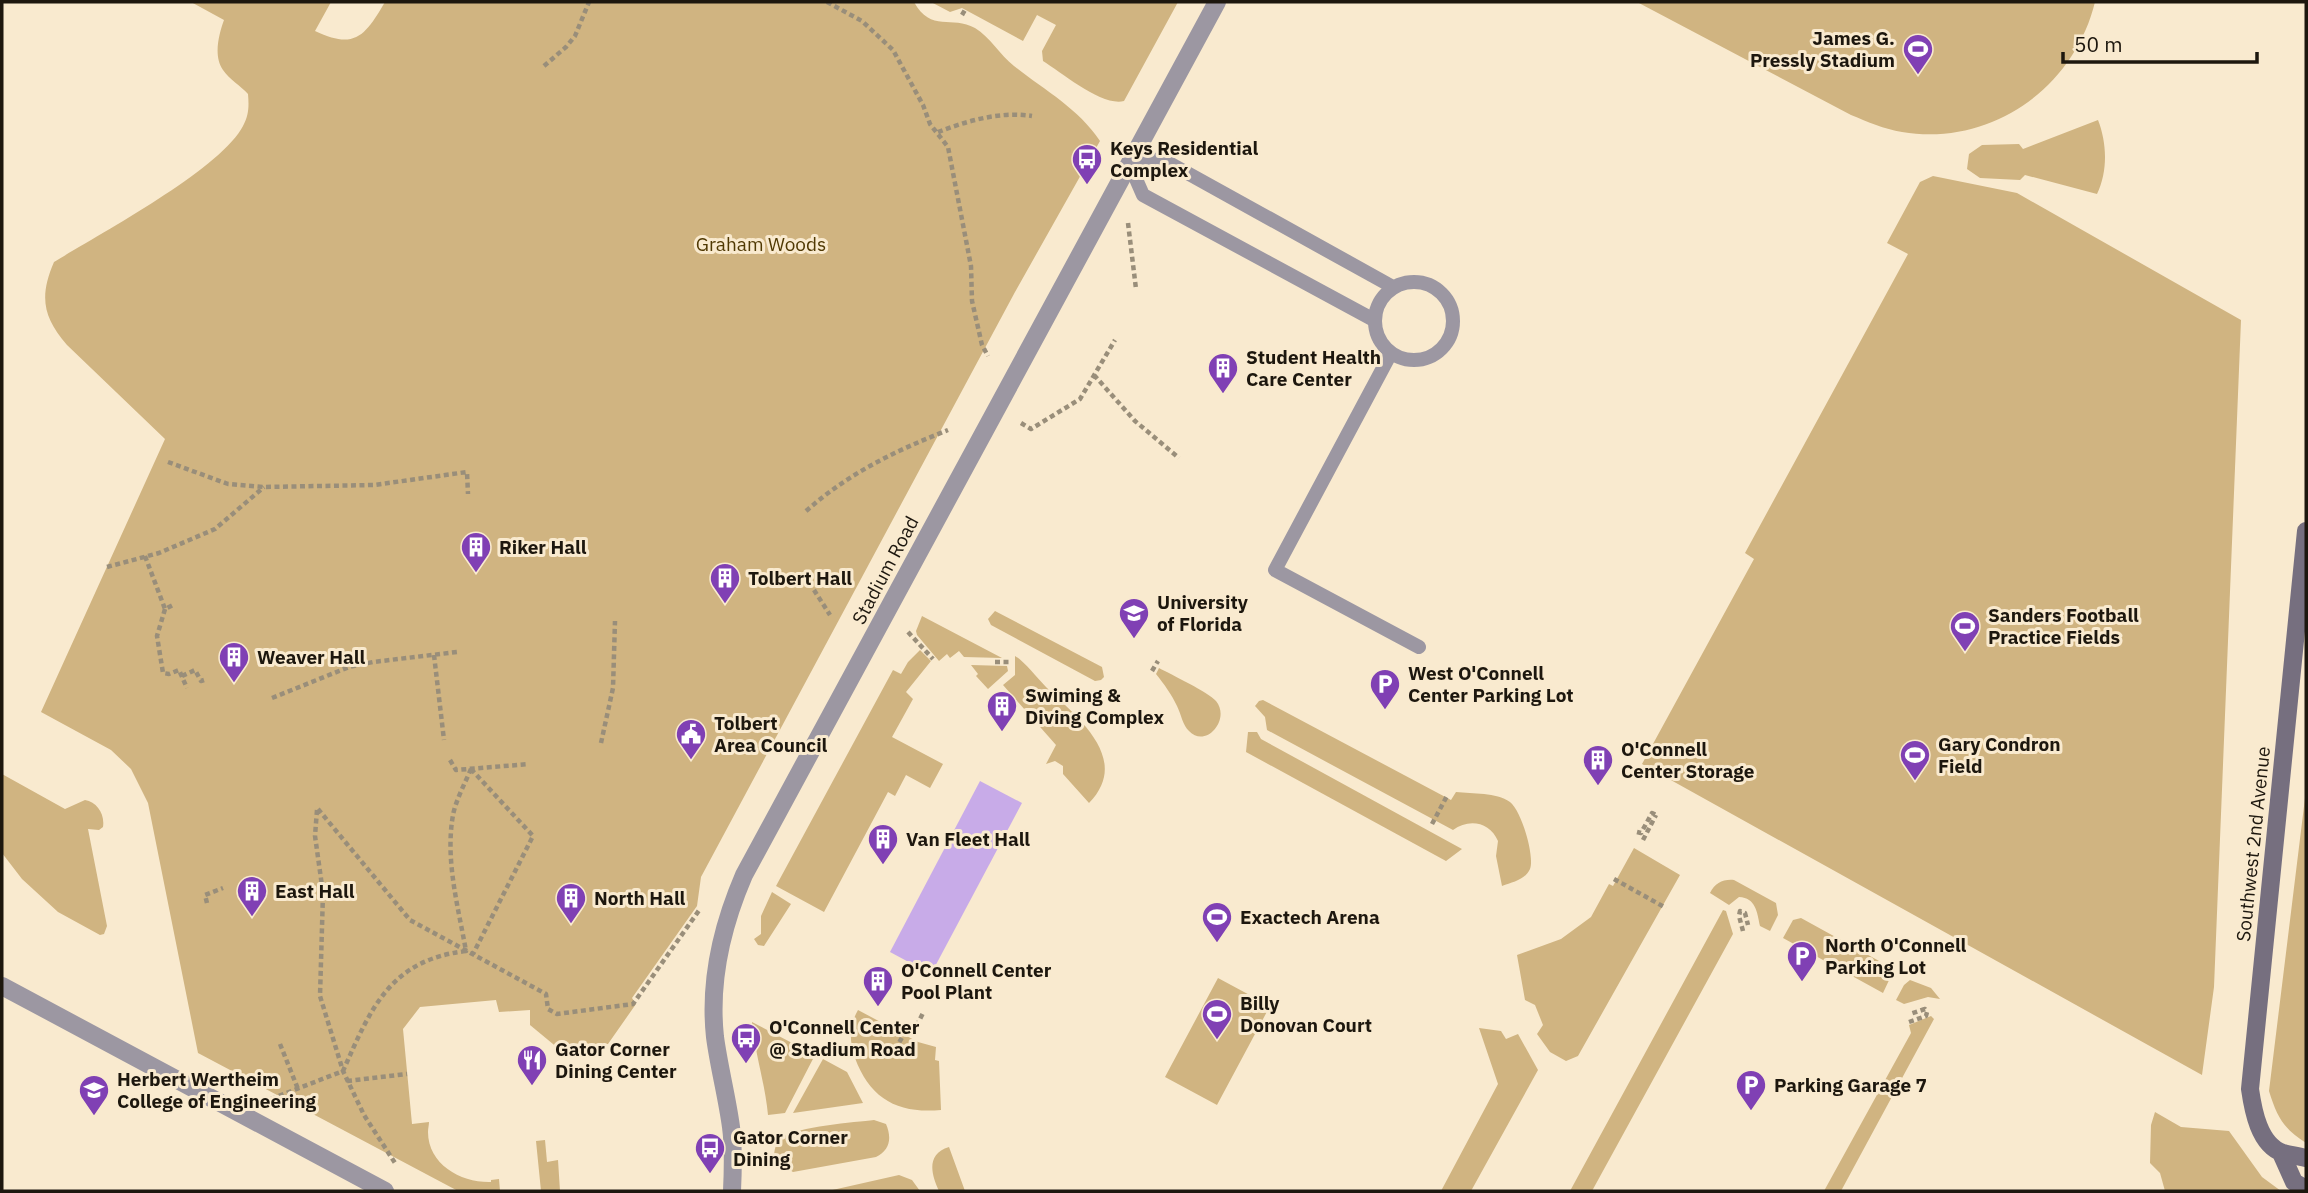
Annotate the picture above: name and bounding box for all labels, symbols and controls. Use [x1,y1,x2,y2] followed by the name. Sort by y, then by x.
[2063,21,2257,65] scale bar
[1750,26,1895,72] place label: James G. Pressly Stadium
[2074,30,2123,58] text: 50 m
[1901,32,1935,76] sports icon: James G. Pressly Stadium
[1110,136,1259,182] place label: Keys Residential Complex
[1070,142,1104,186] bus stop icon: Keys Residential Complex
[696,232,826,256] park label: Graham Woods
[1246,345,1381,391] place label: Student Health Care Center
[1206,351,1240,395] building icon: Student Health Care Center
[846,512,924,628] street label: Stadium Road
[459,530,493,574] building icon: Riker Hall
[499,535,587,559] place label: Riker Hall
[708,561,742,605] building icon: Tolbert Hall
[748,566,852,590] place label: Tolbert Hall
[1157,590,1249,636] place label: University of Florida
[1117,596,1151,640] school or university icon: University of Florida
[1988,603,2139,649] place label: Sanders Football Practice Fields
[1948,609,1982,653] sports icon: Sanders Football Practice Fields
[217,640,251,684] building icon: Weaver Hall
[257,645,365,669] place label: Weaver Hall
[1408,661,1574,707] place label: West O'Connell Center Parking Lot
[1368,667,1402,711] parking icon: West O'Connell Center Parking Lot
[1025,683,1164,729] place label: Swiming & Diving Complex
[985,689,1019,733] building icon: Swiming & Diving Complex
[714,711,828,757] place label: Tolbert Area Council
[674,717,708,761] public building icon: Tolbert Area Council
[1938,732,2061,778] place label: Gary Condron Field
[1621,737,1754,783] place label: O'Connell Center Storage
[1898,738,1932,782] sports icon: Gary Condron Field
[1581,743,1615,787] building icon: O'Connell Center Storage
[2231,745,2275,943] street label: Southwest 2nd Avenue
[866,822,900,866] building icon: Van Fleet Hall
[906,827,1030,851] place label: Van Fleet Hall
[235,874,269,918] building icon: East Hall
[275,879,355,903] place label: East Hall
[554,881,588,925] building icon: North Hall
[594,886,685,910] place label: North Hall
[1200,900,1234,944] sports icon: Exactech Arena
[1240,905,1380,929] place label: Exactech Arena
[1825,933,1967,979] place label: North O'Connell Parking Lot
[1785,939,1819,983] parking icon: North O'Connell Parking Lot
[901,958,1052,1004] place label: O'Connell Center Pool Plant
[861,964,895,1008] building icon: O'Connell Center Pool Plant
[1240,991,1372,1037] place label: Billy Donovan Court
[1200,997,1234,1041] sports icon: Billy Donovan Court
[769,1015,920,1061] place label: O'Connell Center @ Stadium Road
[729,1021,763,1065] bus stop icon: O'Connell Center @ Stadium Road
[555,1037,677,1083] place label: Gator Corner Dining Center
[515,1043,549,1087] restaurant icon: Gator Corner Dining Center
[117,1067,316,1113] place label: Herbert Wertheim College of Engineering
[1734,1068,1768,1112] parking icon: Parking Garage 7
[77,1073,111,1117] school or university icon: Herbert Wertheim College of Engineering
[1774,1073,1927,1097] place label: Parking Garage 7
[733,1125,848,1171] place label: Gator Corner Dining
[693,1131,727,1175] bus stop icon: Gator Corner Dining

